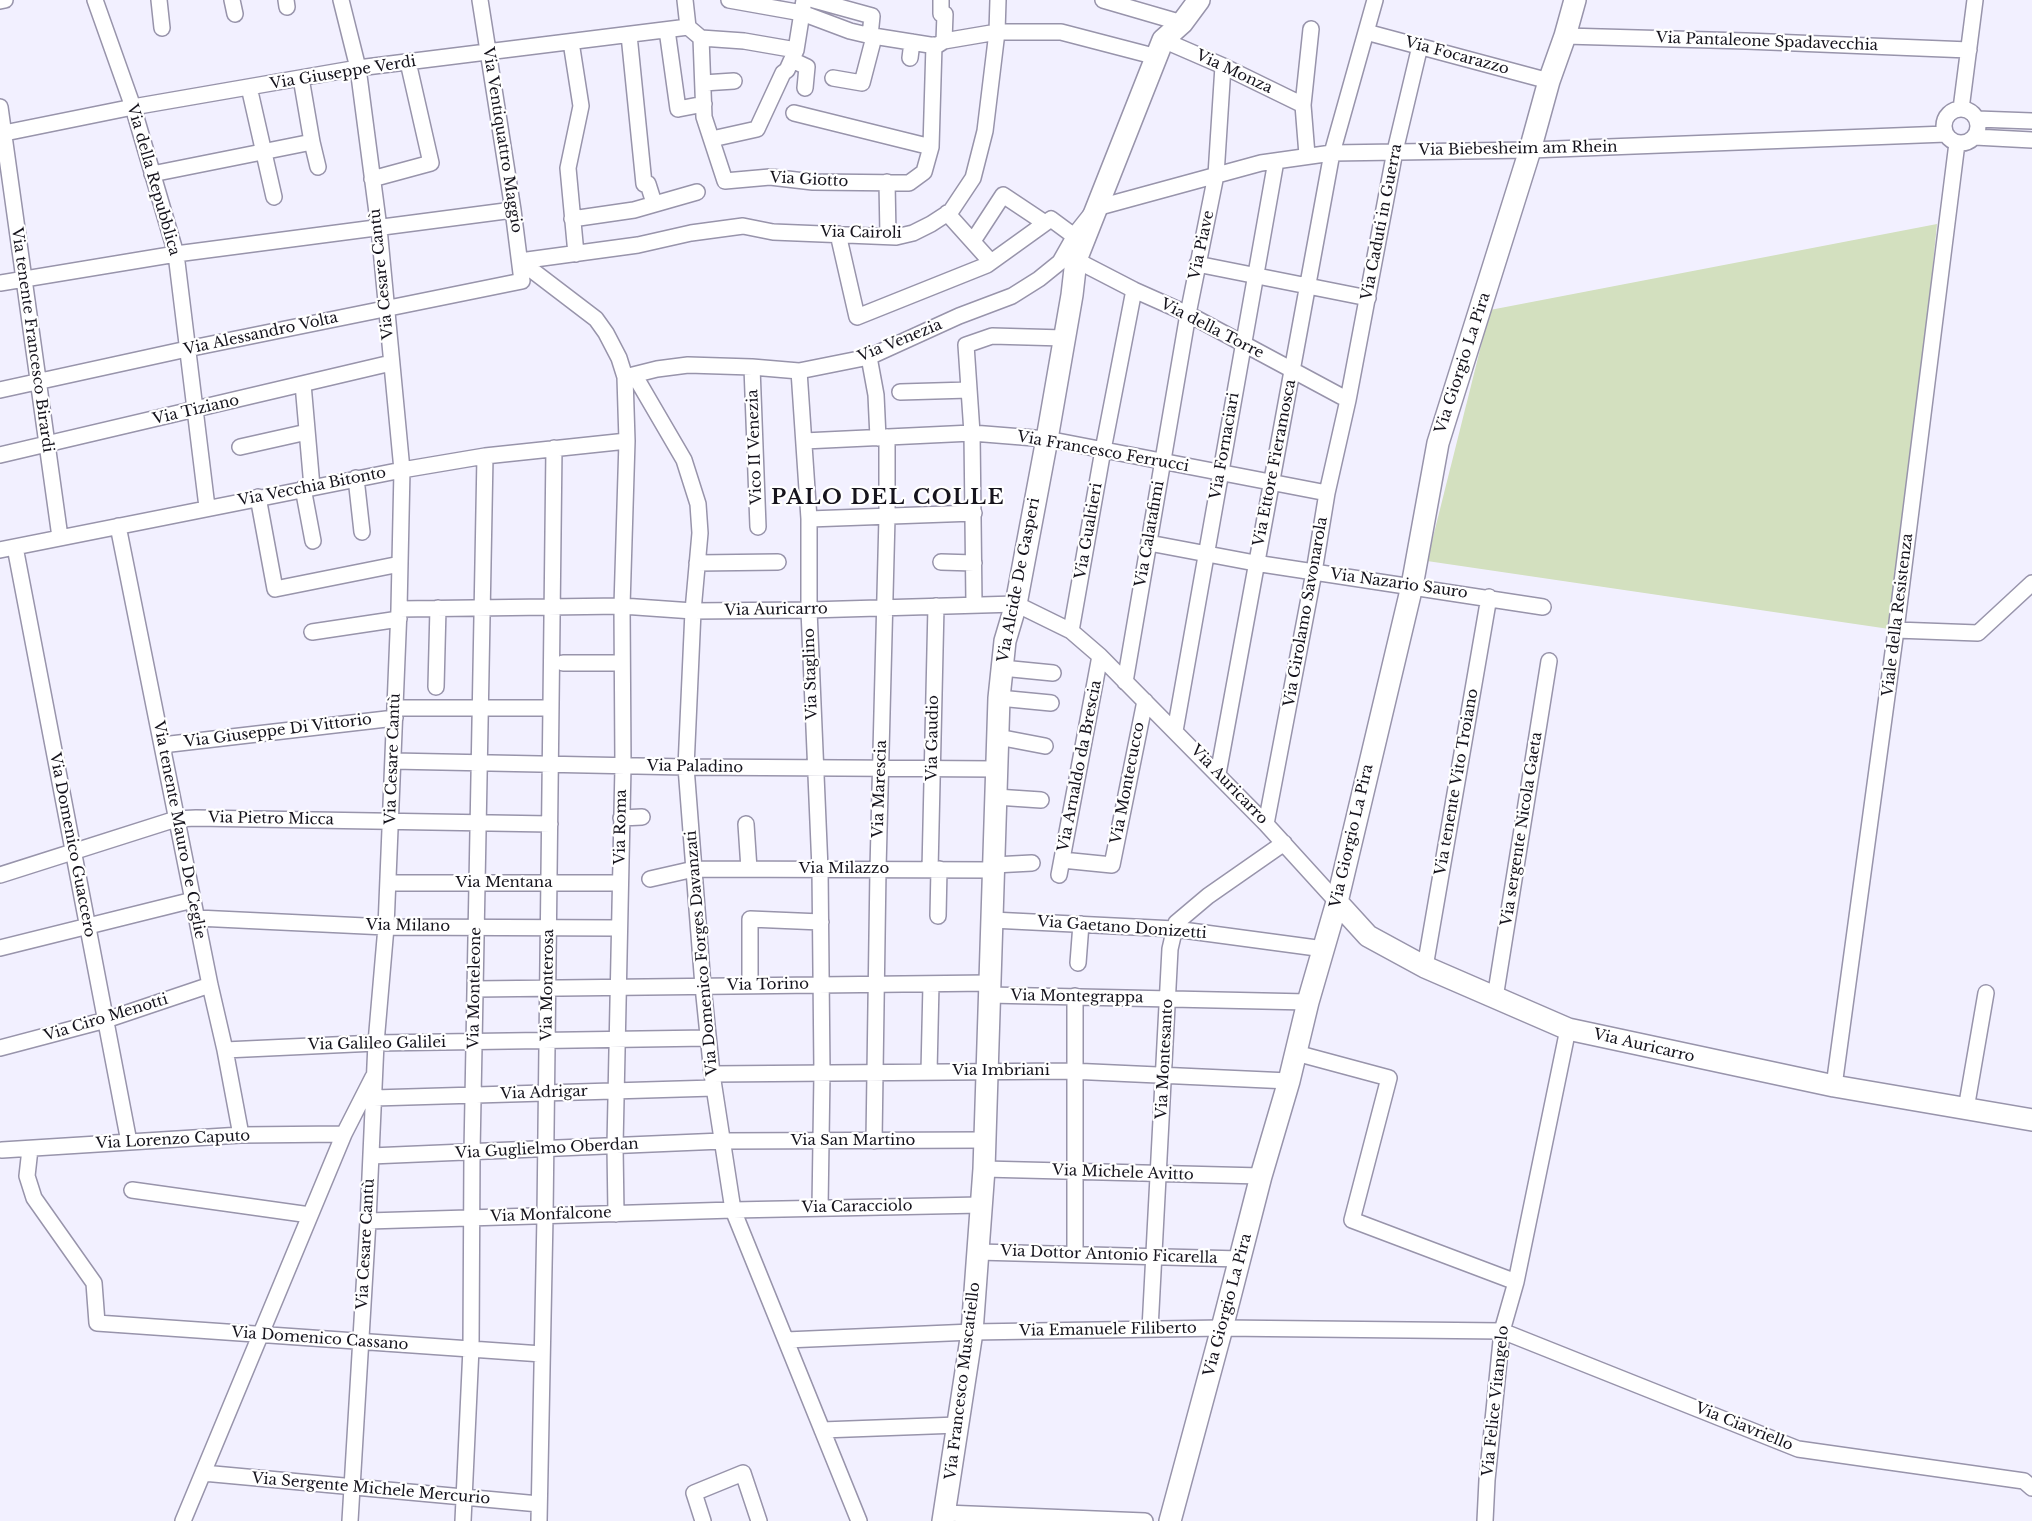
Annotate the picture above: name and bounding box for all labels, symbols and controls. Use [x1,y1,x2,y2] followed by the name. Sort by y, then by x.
[1656,29,1878,55] street label: Via Pantaleone Spadavecchia
[1403,33,1511,79] street label: Via Focarazzo
[478,46,526,234] street label: Via Ventiquattro Maggio
[1193,46,1275,98] street label: Via Monza
[269,53,417,93] street label: Via Giuseppe Verdi
[123,102,183,258] street label: Via della Repubblica
[1418,138,1618,160] street label: Via Biebesheim am Rhein
[1358,142,1406,302] street label: Via Caduti in Guerra
[769,169,849,191] street label: Via Giotto
[366,208,398,340] street label: Via Cesare Cantù
[1186,209,1218,281] street label: Via Piave
[820,223,902,243] street label: Via Cairoli
[7,226,57,454] street label: Via tenente Francesco Birardi
[1432,290,1494,436] street label: Via Giorgio La Pira
[1157,295,1267,363] street label: Via della Torre
[182,309,340,359] street label: Via Alessandro Volta
[855,316,945,366] street label: Via Venezia
[1250,378,1300,548] street label: Via Ettore Fieramosca
[744,389,766,505] street label: Vico II Venezia
[151,391,241,429] street label: Via Tiziano
[1207,391,1243,501] street label: Via Fornaciari
[1016,428,1190,476] street label: Via Francesco Ferrucci
[236,464,388,510] street label: Via Vecchia Bitonto
[1132,479,1168,589] street label: Via Calatafimi
[1072,482,1106,580] street label: Via Gualtieri
[771,485,1005,511] district label: PALO DEL COLLE
[994,496,1044,664] street label: Via Alcide De Gasperi
[1280,516,1332,708] street label: Via Girolamo Savonarola
[1879,532,1917,698] street label: Viale della Resistenza
[1329,565,1469,603] street label: Via Nazario Sauro
[724,600,828,620] street label: Via Auricarro
[800,628,822,720] street label: Via Staglino
[1055,679,1105,853] street label: Via Arnaldo da Brescia
[1432,687,1482,877] street label: Via tenente Vito Troiano
[382,693,404,825] street label: Via Cesare Cantù
[923,695,943,781] street label: Via Gaudio
[183,711,373,751] street label: Via Giuseppe Di Vittorio
[149,720,209,940] street label: Via tenente Mauro De Ceglie
[1107,721,1149,845] street label: Via Montecucco
[1498,731,1546,927] street label: Via sergente Nicola Gaeta
[869,740,891,838] street label: Via Marescia
[1187,742,1271,828] street label: Via Auricarro
[45,751,99,939] street label: Via Domenico Guaccero
[647,757,743,777] street label: Via Paladino
[1327,762,1377,910] street label: Via Giorgio La Pira
[611,789,631,865] street label: Via Roma
[208,809,334,829] street label: Via Pietro Micca
[682,830,722,1076] street label: Via Domenico Forges Davanzati
[799,860,889,878] street label: Via Milazzo
[456,874,552,892] street label: Via Mentana
[1037,913,1207,943] street label: Via Gaetano Donizetti
[366,916,450,936] street label: Via Milano
[465,927,485,1049] street label: Via Monteleone
[538,929,558,1041] street label: Via Monterosa
[727,975,809,995] street label: Via Torino
[1010,987,1144,1007] street label: Via Montegrappa
[42,991,170,1045] street label: Via Ciro Menotti
[1153,998,1177,1120] street label: Via Montesanto
[1592,1026,1696,1066] street label: Via Auricarro
[308,1034,446,1054] street label: Via Galileo Galilei
[952,1062,1050,1080] street label: Via Imbriani
[500,1082,588,1104] street label: Via Adrigar
[95,1127,251,1153] street label: Via Lorenzo Caputo
[791,1132,915,1150] street label: Via San Martino
[455,1135,639,1163] street label: Via Guglielmo Oberdan
[1052,1162,1194,1184] street label: Via Michele Avitto
[354,1178,378,1310] street label: Via Cesare Cantù
[801,1197,913,1217] street label: Via Caracciolo
[490,1204,612,1226] street label: Via Monfalcone
[1200,1232,1256,1378] street label: Via Giorgio La Pira
[1000,1242,1218,1268] street label: Via Dottor Antonio Ficarella
[942,1281,984,1481] street label: Via Francesco Muscatiello
[1019,1319,1197,1341] street label: Via Emanuele Filiberto
[231,1324,409,1354] street label: Via Domenico Cassano
[1479,1325,1513,1477] street label: Via Felice Vitangelo
[1692,1399,1796,1455] street label: Via Ciavriello
[251,1470,491,1508] street label: Via Sergente Michele Mercurio

